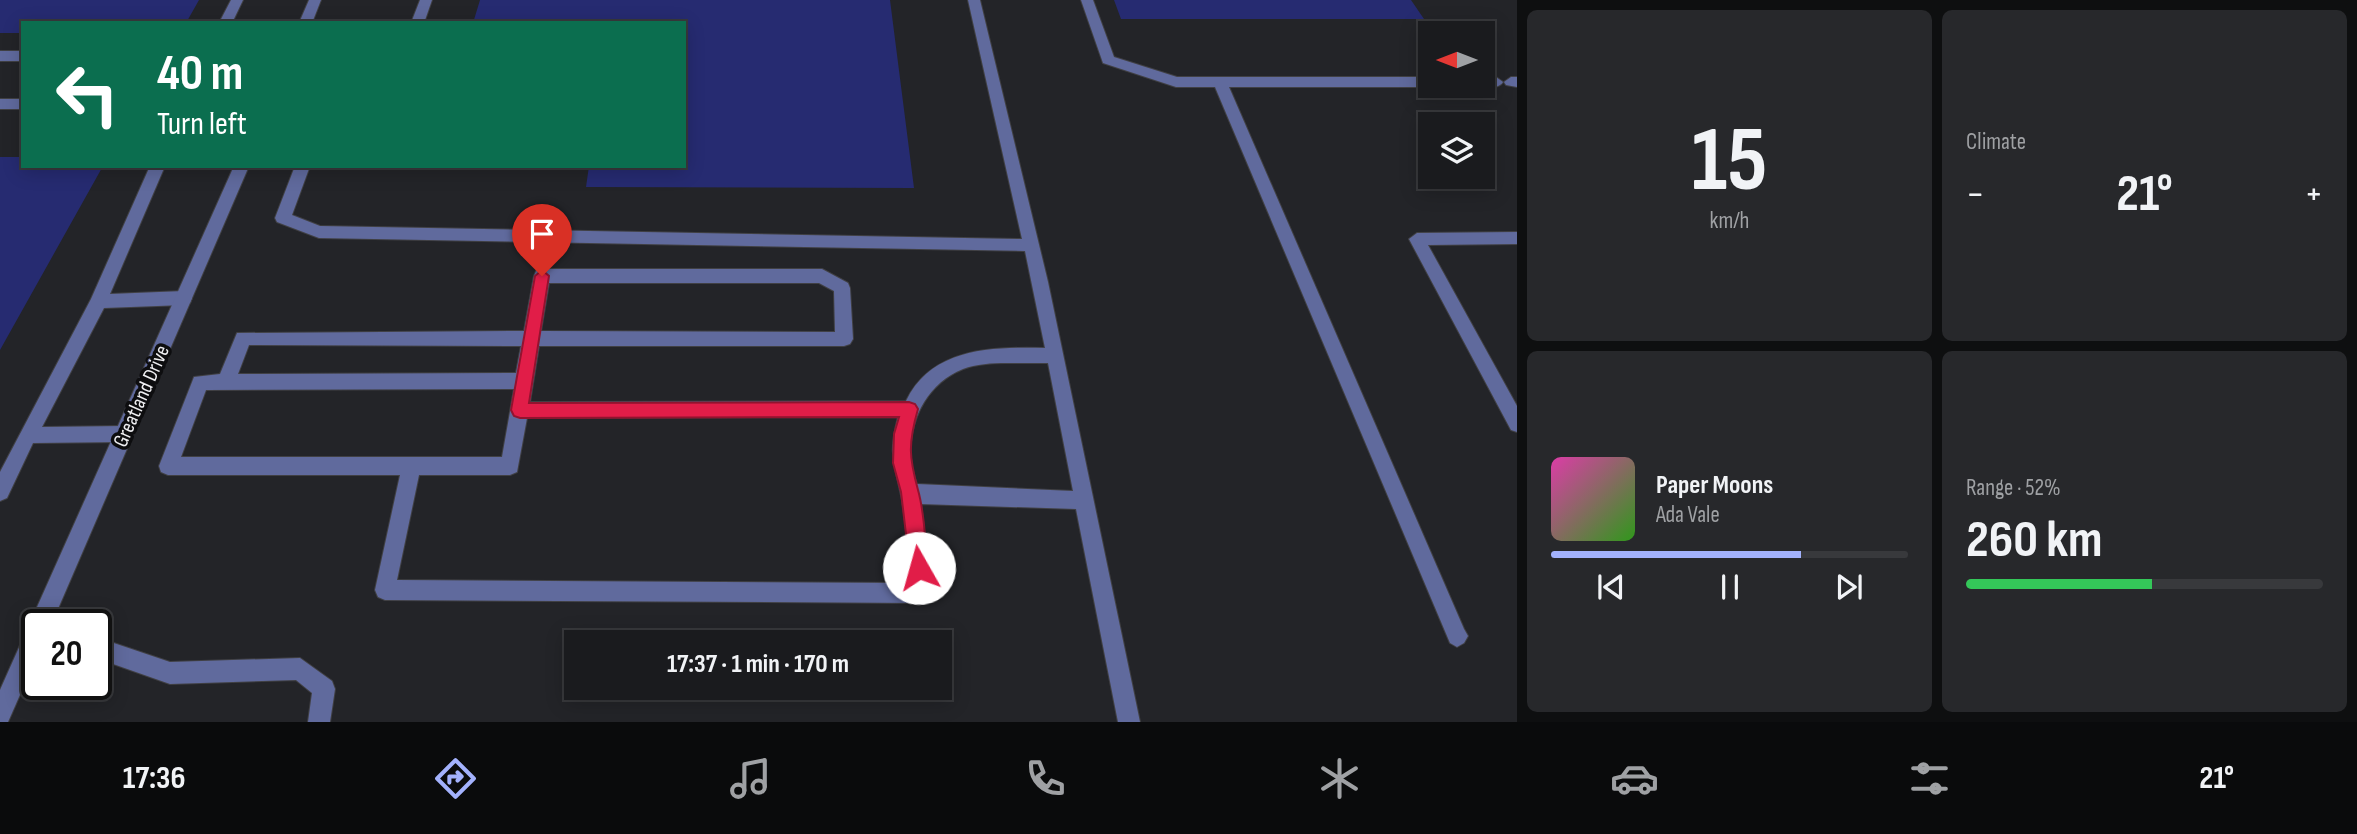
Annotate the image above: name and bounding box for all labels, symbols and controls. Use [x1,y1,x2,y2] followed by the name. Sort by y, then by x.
[1418,21,1494,98] north arrow
[1418,21,1495,189] map controls
[157,45,243,104] text: 40 m
[42,49,133,140] icon: left
[157,105,247,144] text: Turn left
[1692,107,1767,216] text: 15
[1418,112,1495,189] button: layers
[1966,128,2026,156] text: Climate
[2116,163,2173,226] text: 21°
[1966,172,1985,217] text: −
[2304,172,2323,217] text: +
[512,204,572,276] pin
[1710,207,1749,235] text: km/h
[523,215,561,253] icon: arrive
[108,341,175,451] street label: Greatland Drive
[1656,470,1773,501] text: Paper Moons
[1966,474,2061,502] text: Range · 52%
[1656,501,1720,529] text: Ada Vale
[1966,509,2103,572] text: 260 km
[882,531,956,605] position arrow
[1592,568,1630,606] icon: previous
[1711,568,1749,606] icon: pause
[1830,568,1868,606] icon: next
[21,609,112,700] speed limit sign: 20
[667,649,849,680] text: 17:37 · 1 min · 170 m
[431,754,480,803] icon: directions
[726,754,775,803] icon: music
[1021,754,1070,803] icon: phone
[1315,754,1364,803] icon: climate
[1610,754,1659,803] icon: car
[1905,754,1954,803] icon: filters
[123,759,186,798] text: 17:36
[2199,759,2234,798] text: 21°

